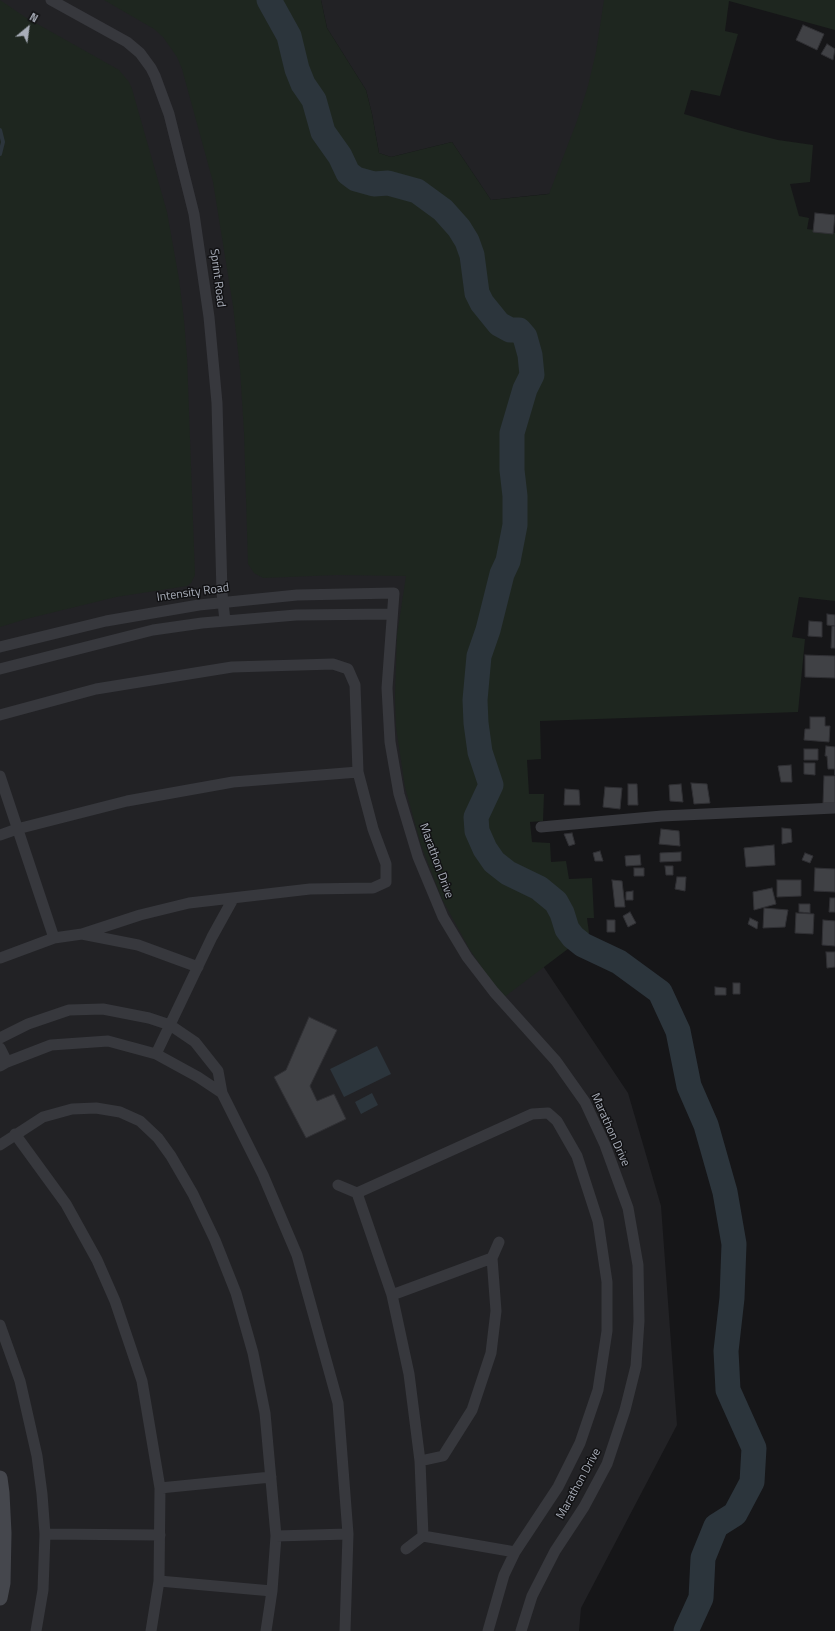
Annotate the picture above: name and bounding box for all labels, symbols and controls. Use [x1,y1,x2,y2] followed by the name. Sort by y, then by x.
[8,8,48,48] north arrow
[27,9,41,26] text: N
[206,248,228,308] street label: Sprint Road
[156,581,230,605] street label: Intensity Road
[416,822,456,900] street label: Marathon Drive
[587,1091,633,1169] street label: Marathon Drive
[554,1446,604,1522] street label: Marathon Drive

